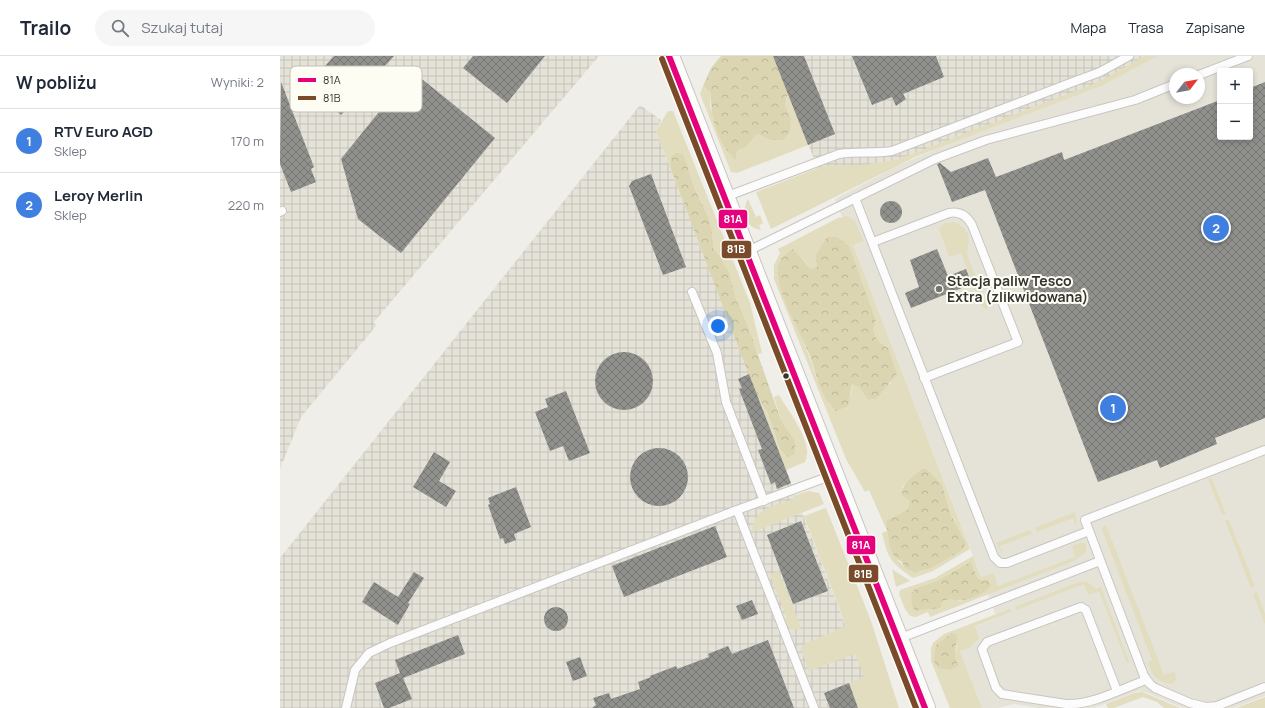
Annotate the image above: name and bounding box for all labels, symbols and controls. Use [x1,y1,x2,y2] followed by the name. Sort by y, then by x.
[95,10,375,46] search box
[20,15,71,41] text: Trailo
[109,17,131,39] icon: search
[141,17,223,38] text: Szukaj tutaj
[1071,18,1106,37] text: Mapa
[1128,18,1163,37] text: Trasa
[1185,18,1245,37] text: Zapisane
[290,66,422,112] legend
[1169,68,1205,104] north arrow
[1217,68,1253,140] map controls
[1217,68,1253,104] button: +
[16,71,97,94] text: W pobliżu
[323,72,341,87] text: 81A
[211,73,264,91] text: Wyniki: 2
[323,90,341,105] text: 81B
[1217,104,1253,140] button: −
[54,121,153,142] text: RTV Euro AGD
[26,132,32,150] text: 1
[231,132,264,150] text: 170 m
[54,142,87,160] text: Sklep
[54,185,143,206] text: Leroy Merlin
[25,196,33,214] text: 2
[228,196,264,214] text: 220 m
[54,206,87,224] text: Sklep
[718,209,748,229] line badge: 81A
[724,211,743,226] text: 81A
[1203,213,1229,243] pin: 2
[721,240,752,259] line badge: 81B
[727,241,745,256] text: 81B
[947,271,1088,306] place label: Stacja paliw Tesco Extra (zlikwidowana)
[934,284,944,294] marker: Stacja paliw Tesco Extra (zlikwidowana)
[708,316,728,336] your location
[781,371,791,381] unlabelled marker
[1100,393,1126,423] pin: 1
[846,535,876,555] line badge: 81A
[852,537,871,552] text: 81A
[848,564,879,583] line badge: 81B
[854,566,872,581] text: 81B

